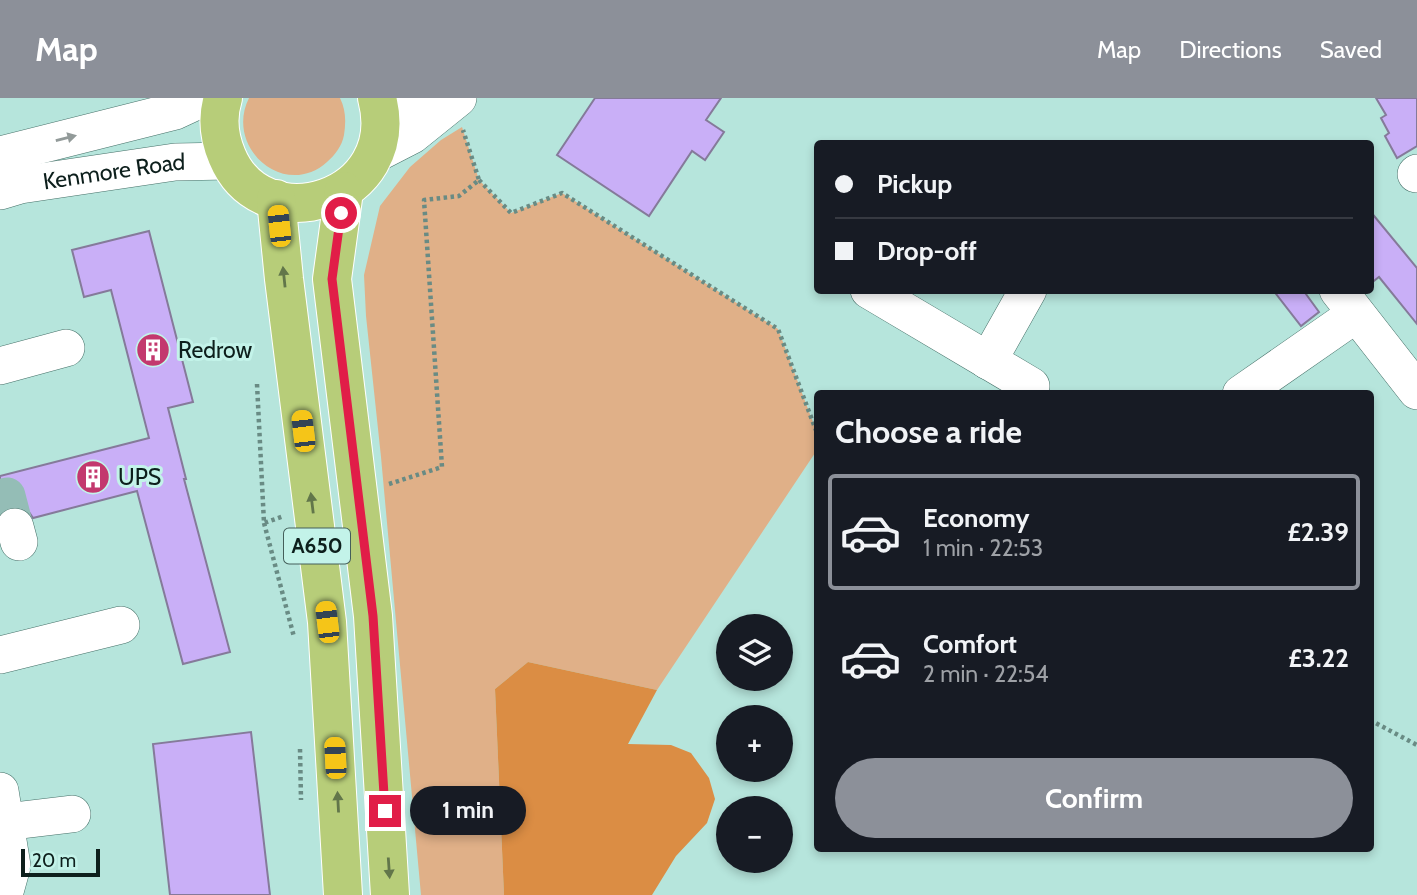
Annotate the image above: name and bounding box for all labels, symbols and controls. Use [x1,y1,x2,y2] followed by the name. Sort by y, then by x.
[35,29,98,69] text: Map
[1097,35,1141,64] text: Map
[1179,35,1282,64] text: Directions
[1320,35,1382,64] text: Saved
[55,132,77,143] one-way arrow
[41,148,185,195] street label: Kenmore Road
[877,168,952,200] text: Pickup
[325,197,357,229] route start
[267,204,292,248] car
[877,235,977,267] text: Drop-off
[278,266,289,288] one-way arrow
[134,331,172,369] building icon: Redrow
[178,336,252,364] place label: Redrow
[291,409,316,453] car
[835,412,1022,451] text: Choose a ride
[74,458,112,496] building icon: UPS
[118,463,161,491] place label: UPS
[306,492,317,514] one-way arrow
[839,501,902,564] icon: car
[923,502,1029,534] text: Economy
[1287,516,1349,548] text: £2.39
[284,528,350,564] road number: A650
[923,534,1043,562] text: 1 min · 22:53
[315,600,340,644] car
[716,614,793,873] map controls
[716,614,793,691] button: layers
[839,627,902,690] icon: car
[923,628,1017,660] text: Comfort
[1288,642,1349,674] text: £3.22
[923,660,1049,688] text: 2 min · 22:54
[716,705,793,782] button: +
[324,736,347,780] car
[835,758,1353,838] button: Confirm
[410,786,525,836] callout: 1 min
[332,791,343,813] one-way arrow
[369,795,401,827] route end
[442,796,494,824] text: 1 min
[716,796,793,873] button: −
[21,846,100,878] scale bar
[32,849,76,872] text: 20 m
[383,857,394,879] one-way arrow

